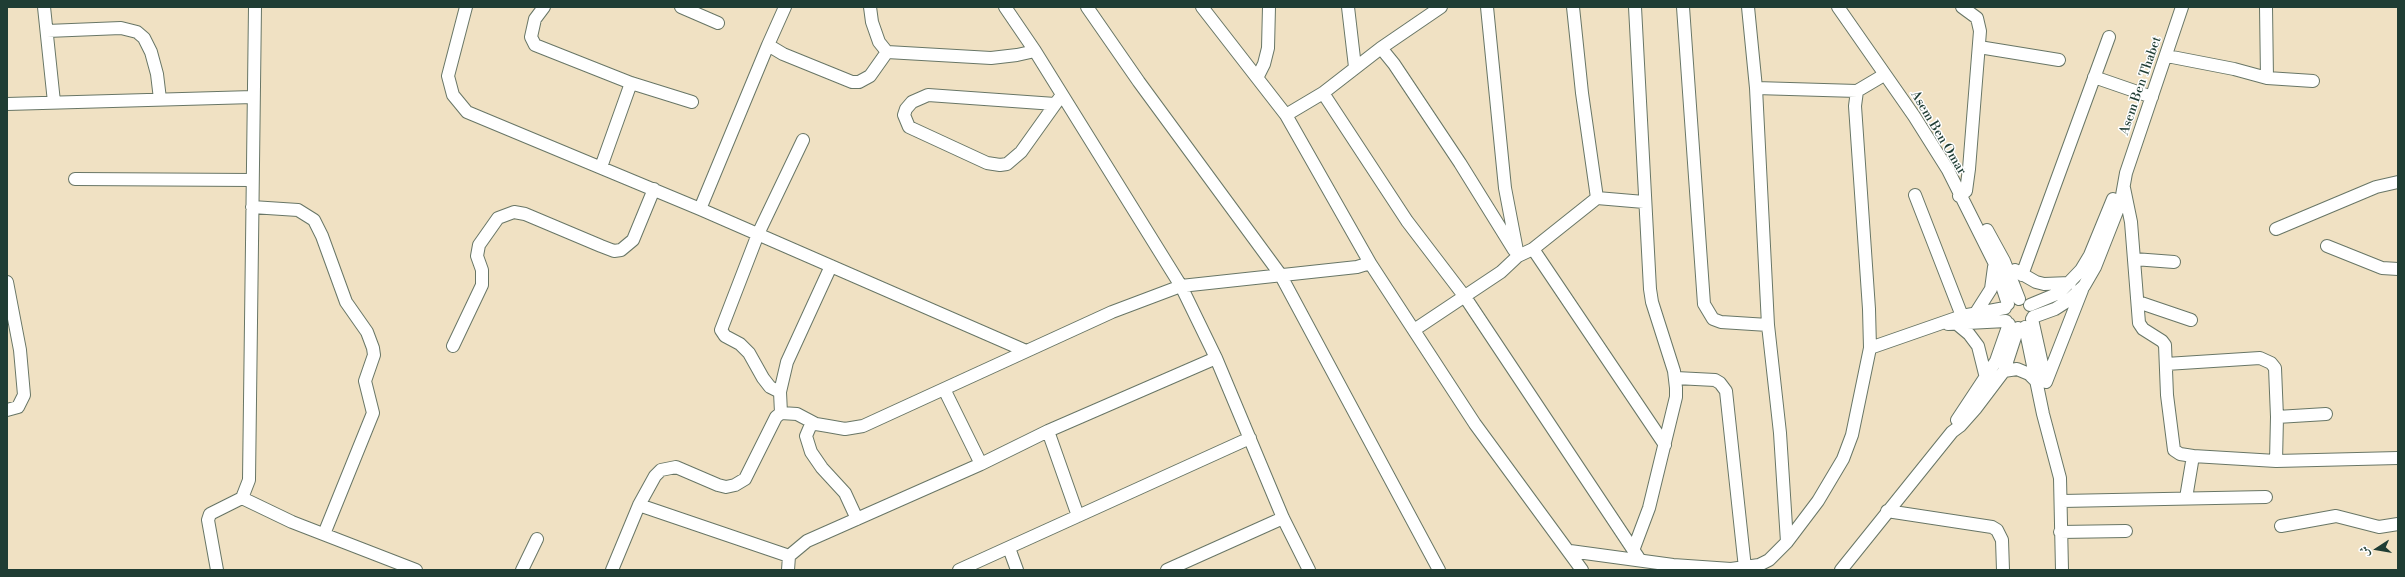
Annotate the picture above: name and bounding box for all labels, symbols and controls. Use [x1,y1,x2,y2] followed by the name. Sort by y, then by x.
[2117,35,2165,137] street label: Asem Ben Thabet
[1907,88,1969,178] street label: Asem Ben Omar
[2357,529,2397,569] north arrow
[2357,545,2373,558] text: ش

